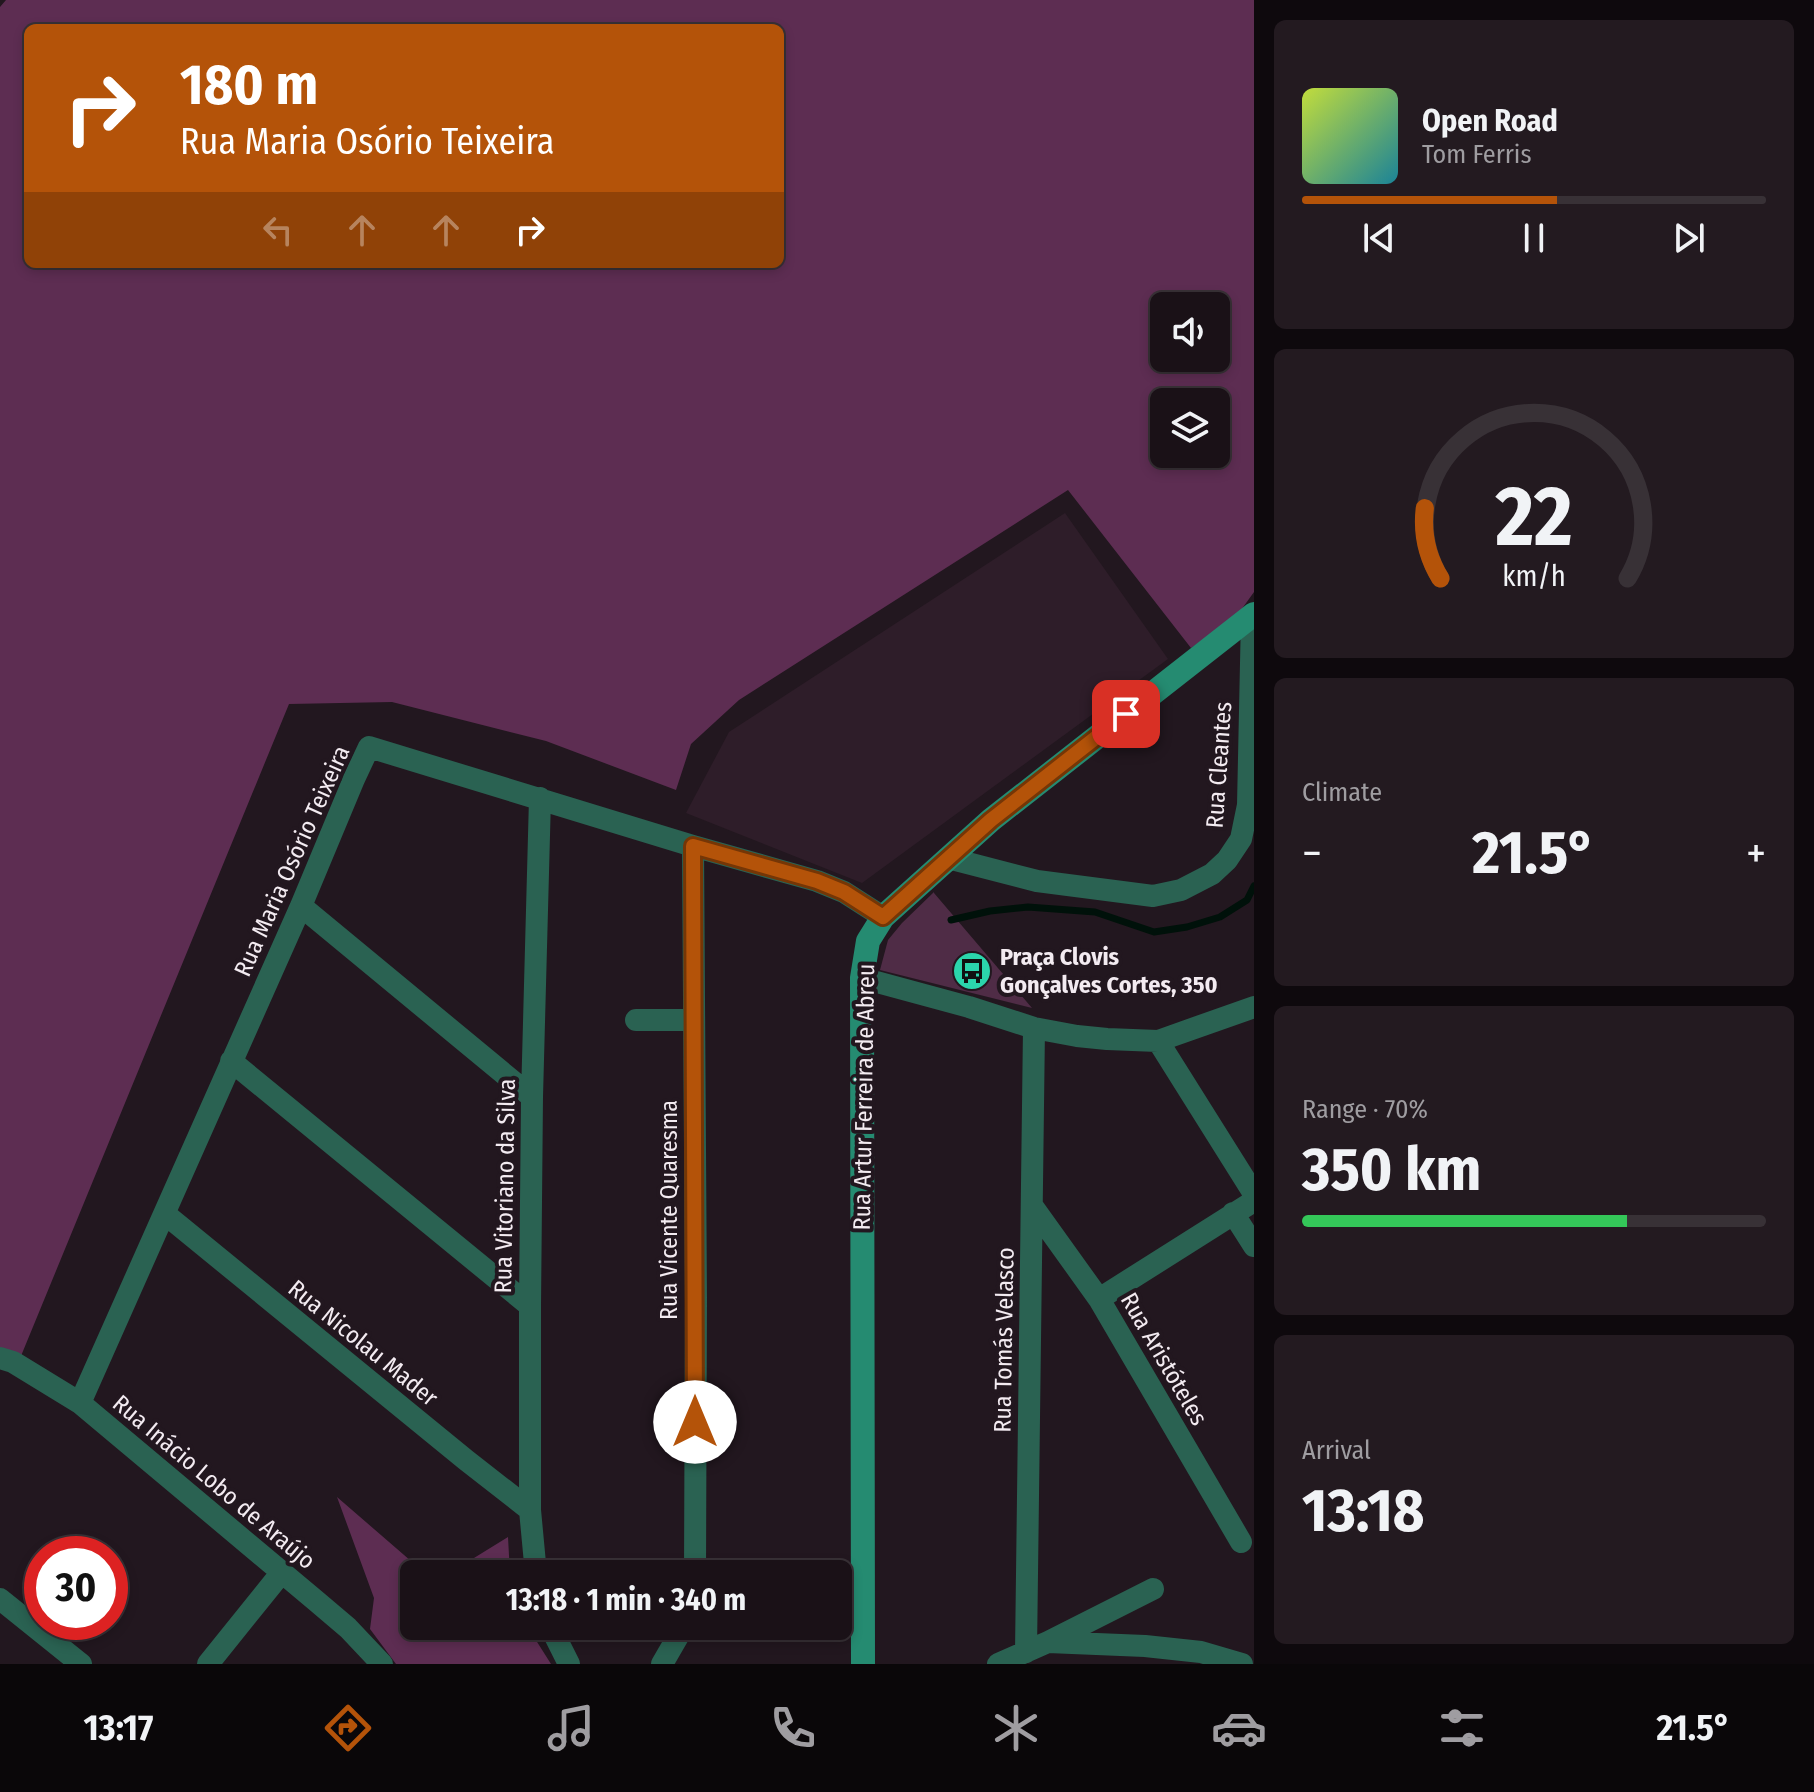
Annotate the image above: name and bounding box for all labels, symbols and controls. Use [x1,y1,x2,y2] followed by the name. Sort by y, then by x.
[180,52,318,119] text: 180 m
[48,56,152,160] icon: right
[1422,103,1558,139] text: Open Road
[180,120,554,164] text: Rua Maria Osório Teixeira
[1422,139,1532,170] text: Tom Ferris
[256,208,300,252] icon: left
[340,208,384,252] icon: ahead
[424,208,468,252] icon: ahead
[508,208,552,252] icon: right
[1357,216,1401,260] icon: previous
[1512,216,1556,260] icon: pause
[1667,216,1711,260] icon: next
[1150,292,1230,468] map controls
[1150,292,1230,372] button: sound
[1150,388,1230,468] button: layers
[1494,467,1573,567] text: 22
[1502,559,1566,594] text: km/h
[1092,680,1160,748] pin
[1104,692,1148,736] icon: arrive
[1201,701,1237,829] street label: Rua Cleantes
[228,741,356,981] street label: Rua Maria Osório Teixeira
[1302,777,1382,808] text: Climate
[1472,817,1596,889] text: 21.5°
[1302,827,1322,880] text: −
[1746,827,1766,880] text: +
[1000,943,1218,999] place label: Praça Clovis Gonçalves Cortes, 350
[951,950,993,992] bus stop icon: Praça Clovis Gonçalves Cortes, 350
[848,963,880,1231] street label: Rua Artur Ferreira de Abreu
[489,1078,521,1294] street label: Rua Vitoriano da Silva
[1302,1094,1428,1125] text: Range · 70%
[655,1100,683,1320] street label: Rua Vicente Quaresma
[1302,1134,1481,1206] text: 350 km
[988,1247,1020,1433] street label: Rua Tomás Velasco
[283,1274,444,1412] street label: Rua Nicolau Mader
[1115,1288,1213,1430] street label: Rua Aristóteles
[653,1380,737,1464] position arrow
[107,1389,321,1575] street label: Rua Inácio Lobo de Araújo
[1302,1435,1371,1466] text: Arrival
[1302,1475,1425,1547] text: 13:18
[24,1536,128,1640] speed limit sign: 30
[506,1582,746,1618] text: 13:18 · 1 min · 340 m
[320,1700,376,1756] icon: directions
[543,1700,599,1756] icon: music
[765,1700,821,1756] icon: phone
[988,1700,1044,1756] icon: climate
[1211,1700,1267,1756] icon: car
[1434,1700,1490,1756] icon: filters
[83,1706,153,1750] text: 13:17
[1656,1706,1731,1750] text: 21.5°

